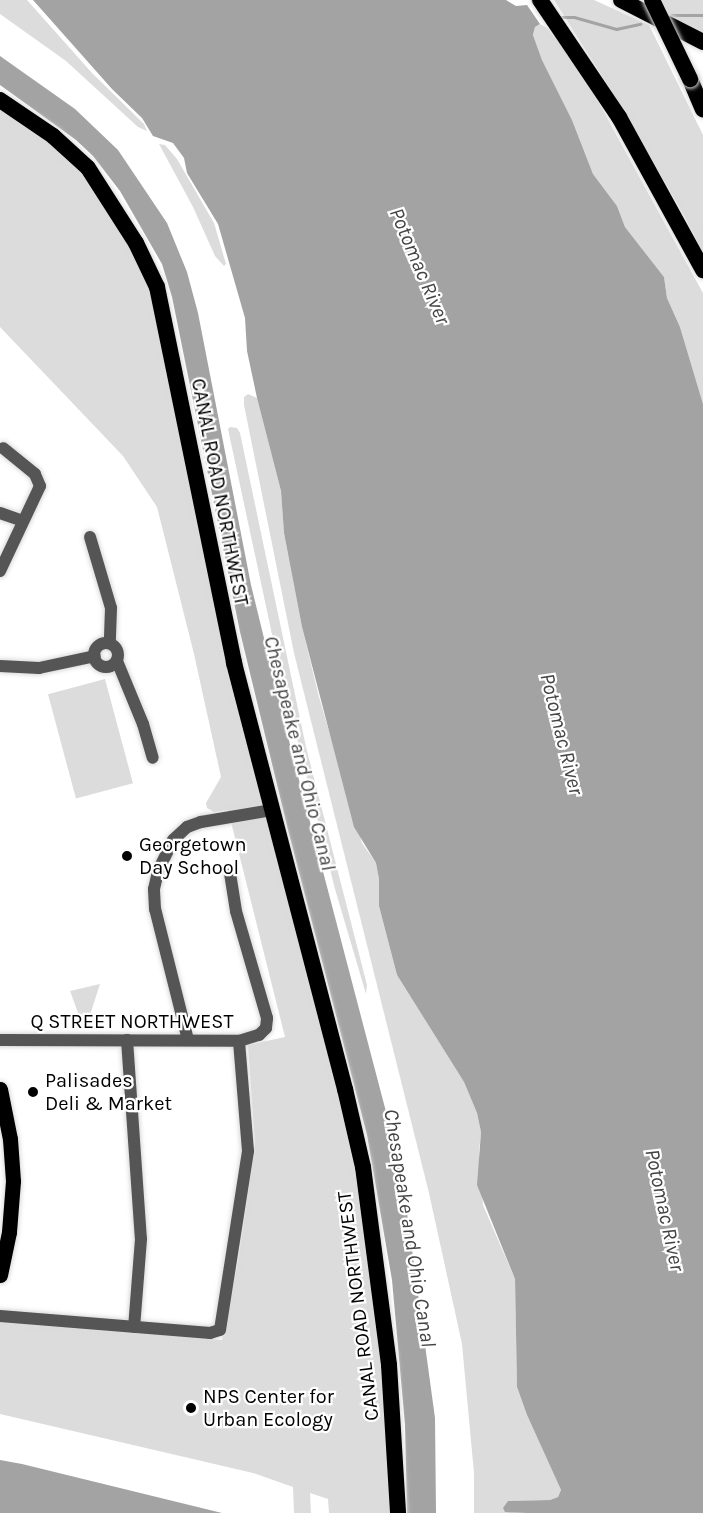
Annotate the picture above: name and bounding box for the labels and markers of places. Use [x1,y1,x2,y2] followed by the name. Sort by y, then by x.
[139,832,247,879] place label: Georgetown Day School
[120,849,134,863] marker: Georgetown Day School
[45,1068,172,1115] place label: Palisades Deli & Market
[26,1085,40,1099] marker: Palisades Deli & Market
[203,1384,334,1431] place label: NPS Center for Urban Ecology
[184,1401,198,1415] marker: NPS Center for Urban Ecology

